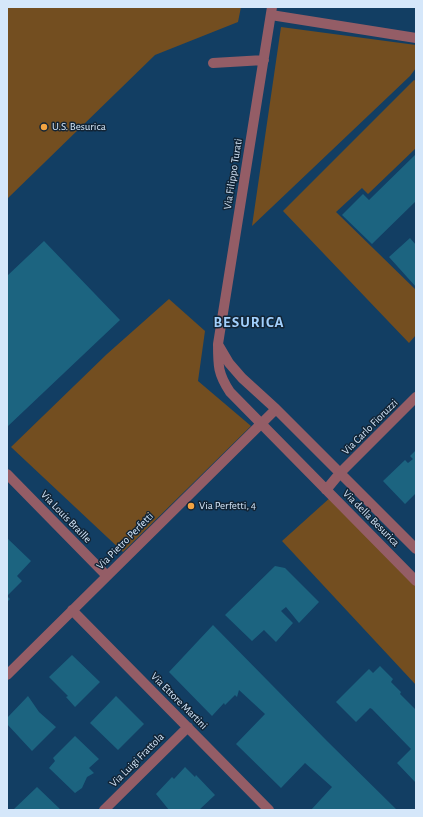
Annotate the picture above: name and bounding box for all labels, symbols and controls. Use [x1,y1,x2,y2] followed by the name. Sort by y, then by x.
[52,120,106,134] place label: U.S. Besurica
[39,122,49,132] marker: U.S. Besurica
[221,138,245,210] street label: Via Filippo Turati
[213,313,285,331] district label: BESURICA
[339,396,401,458] street label: Via Carlo Fioruzzi
[340,487,402,549] street label: Via della Besurica
[38,488,94,546] street label: Via Louis Braille
[199,499,256,513] place label: Via Perfetti, 4
[186,501,196,511] marker: Via Perfetti, 4
[94,510,156,572] street label: Via Pietro Perfetti
[148,670,210,732] street label: Via Ettore Martini
[107,730,167,790] street label: Via Luigi Frattola

